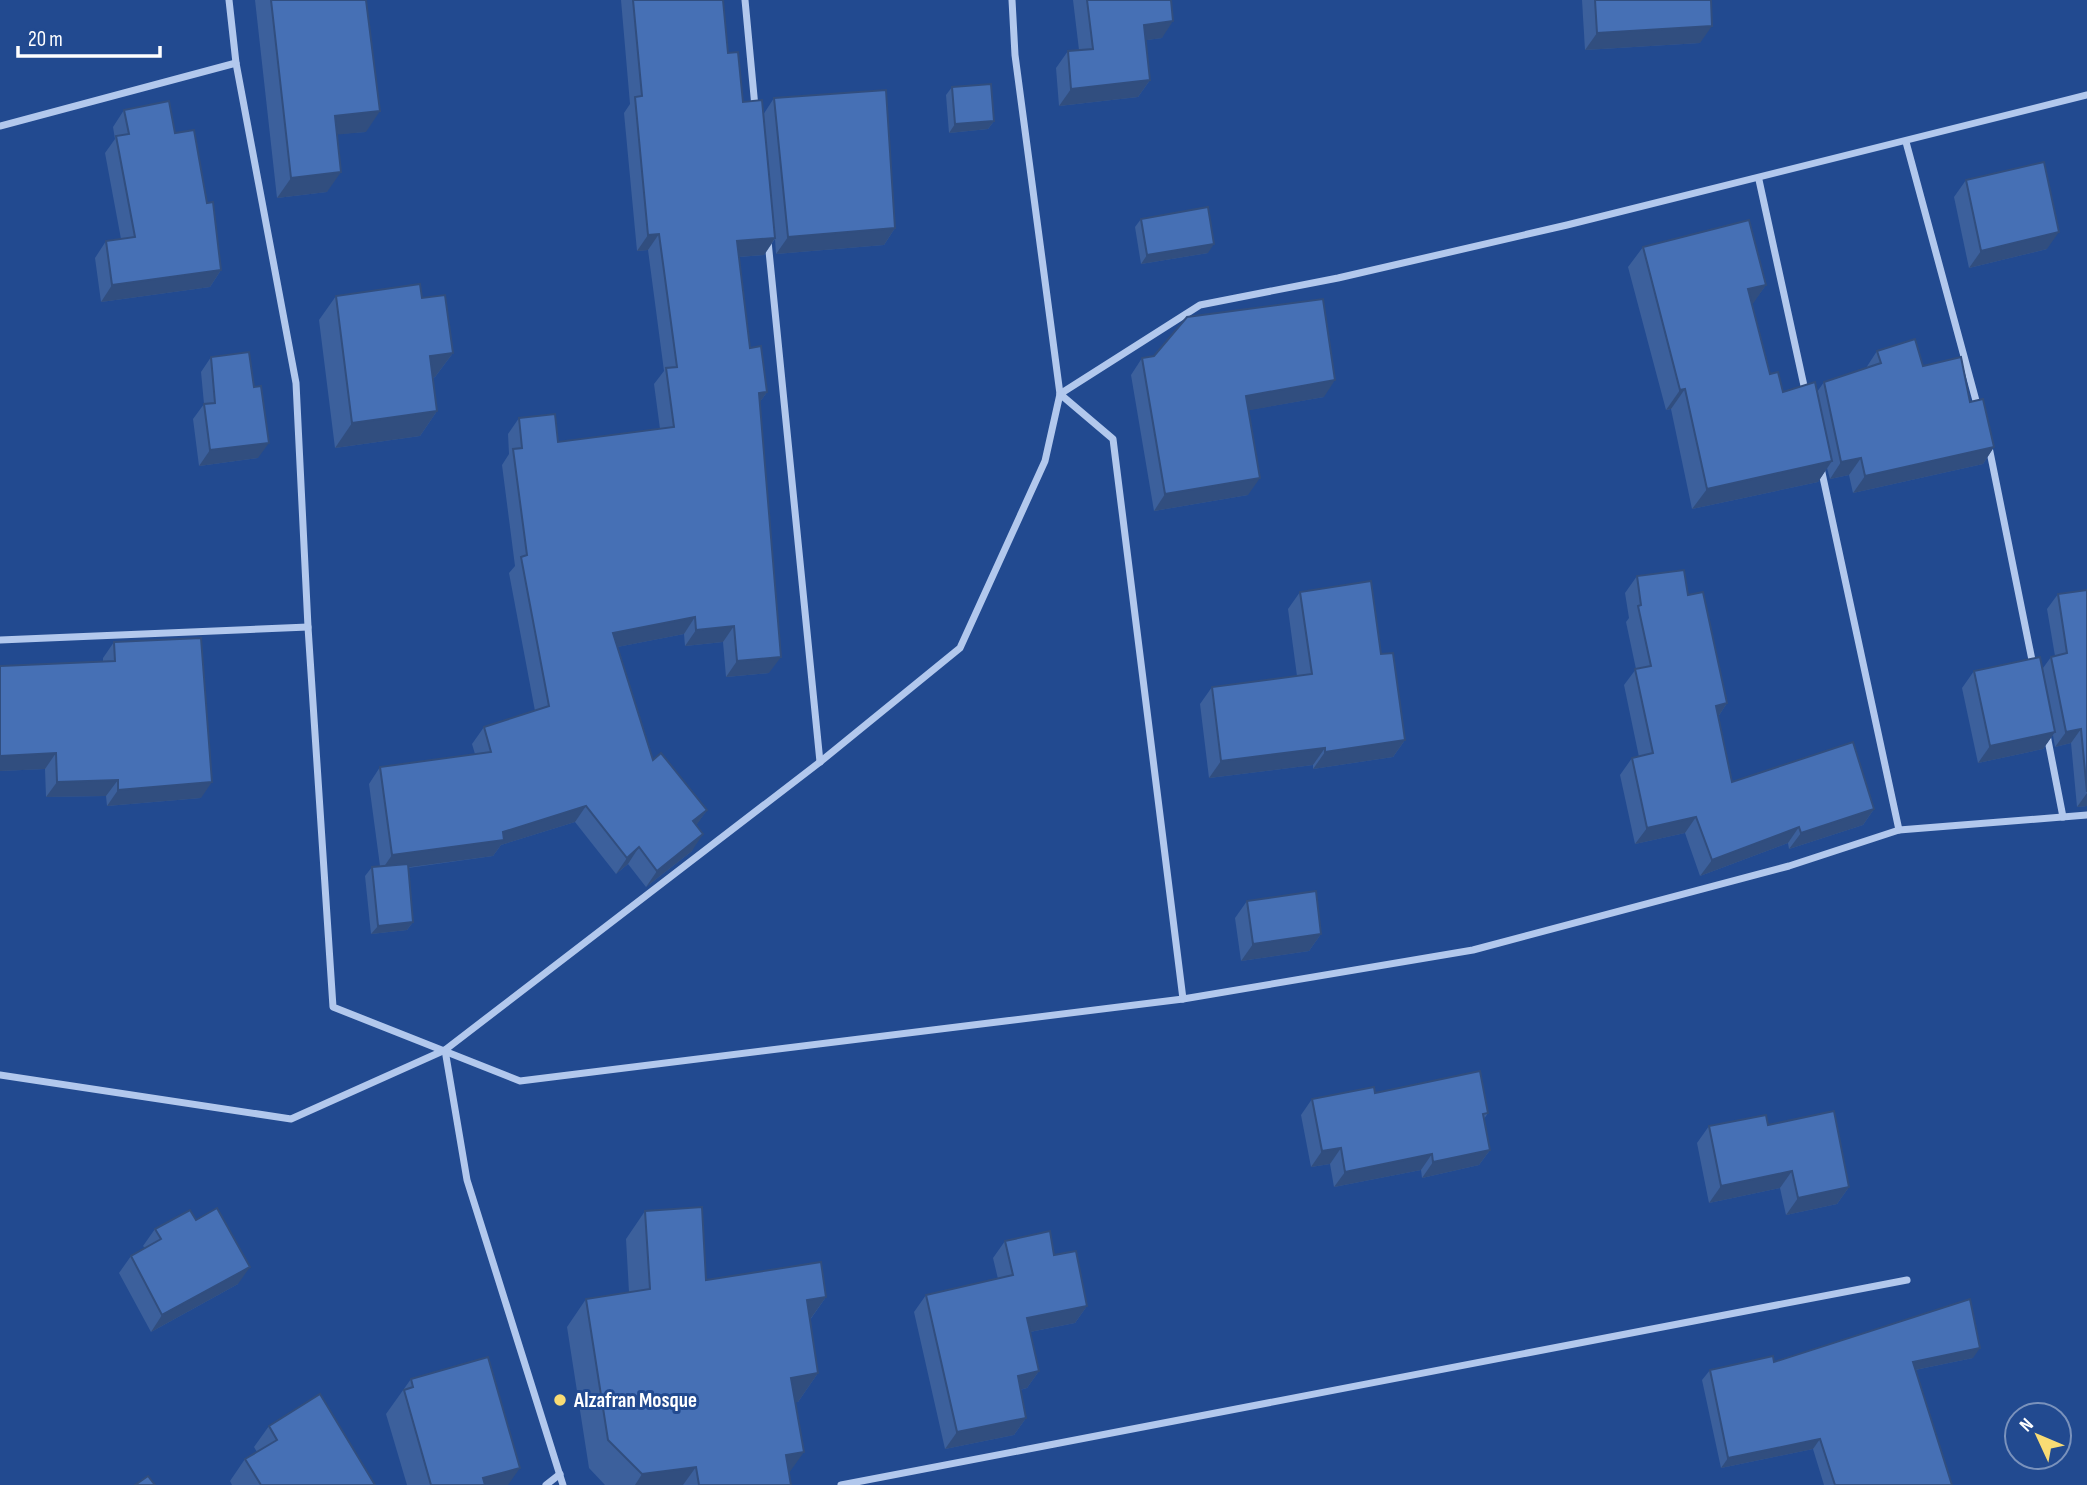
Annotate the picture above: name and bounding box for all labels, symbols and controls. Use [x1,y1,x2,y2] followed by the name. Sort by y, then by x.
[18,14,159,58] scale bar
[28,27,63,52] text: 20 m
[573,1388,697,1413] place label: Alzafran Mosque
[552,1392,568,1408] marker: Alzafran Mosque
[2003,1401,2073,1471] north arrow
[2015,1414,2039,1437] text: N

